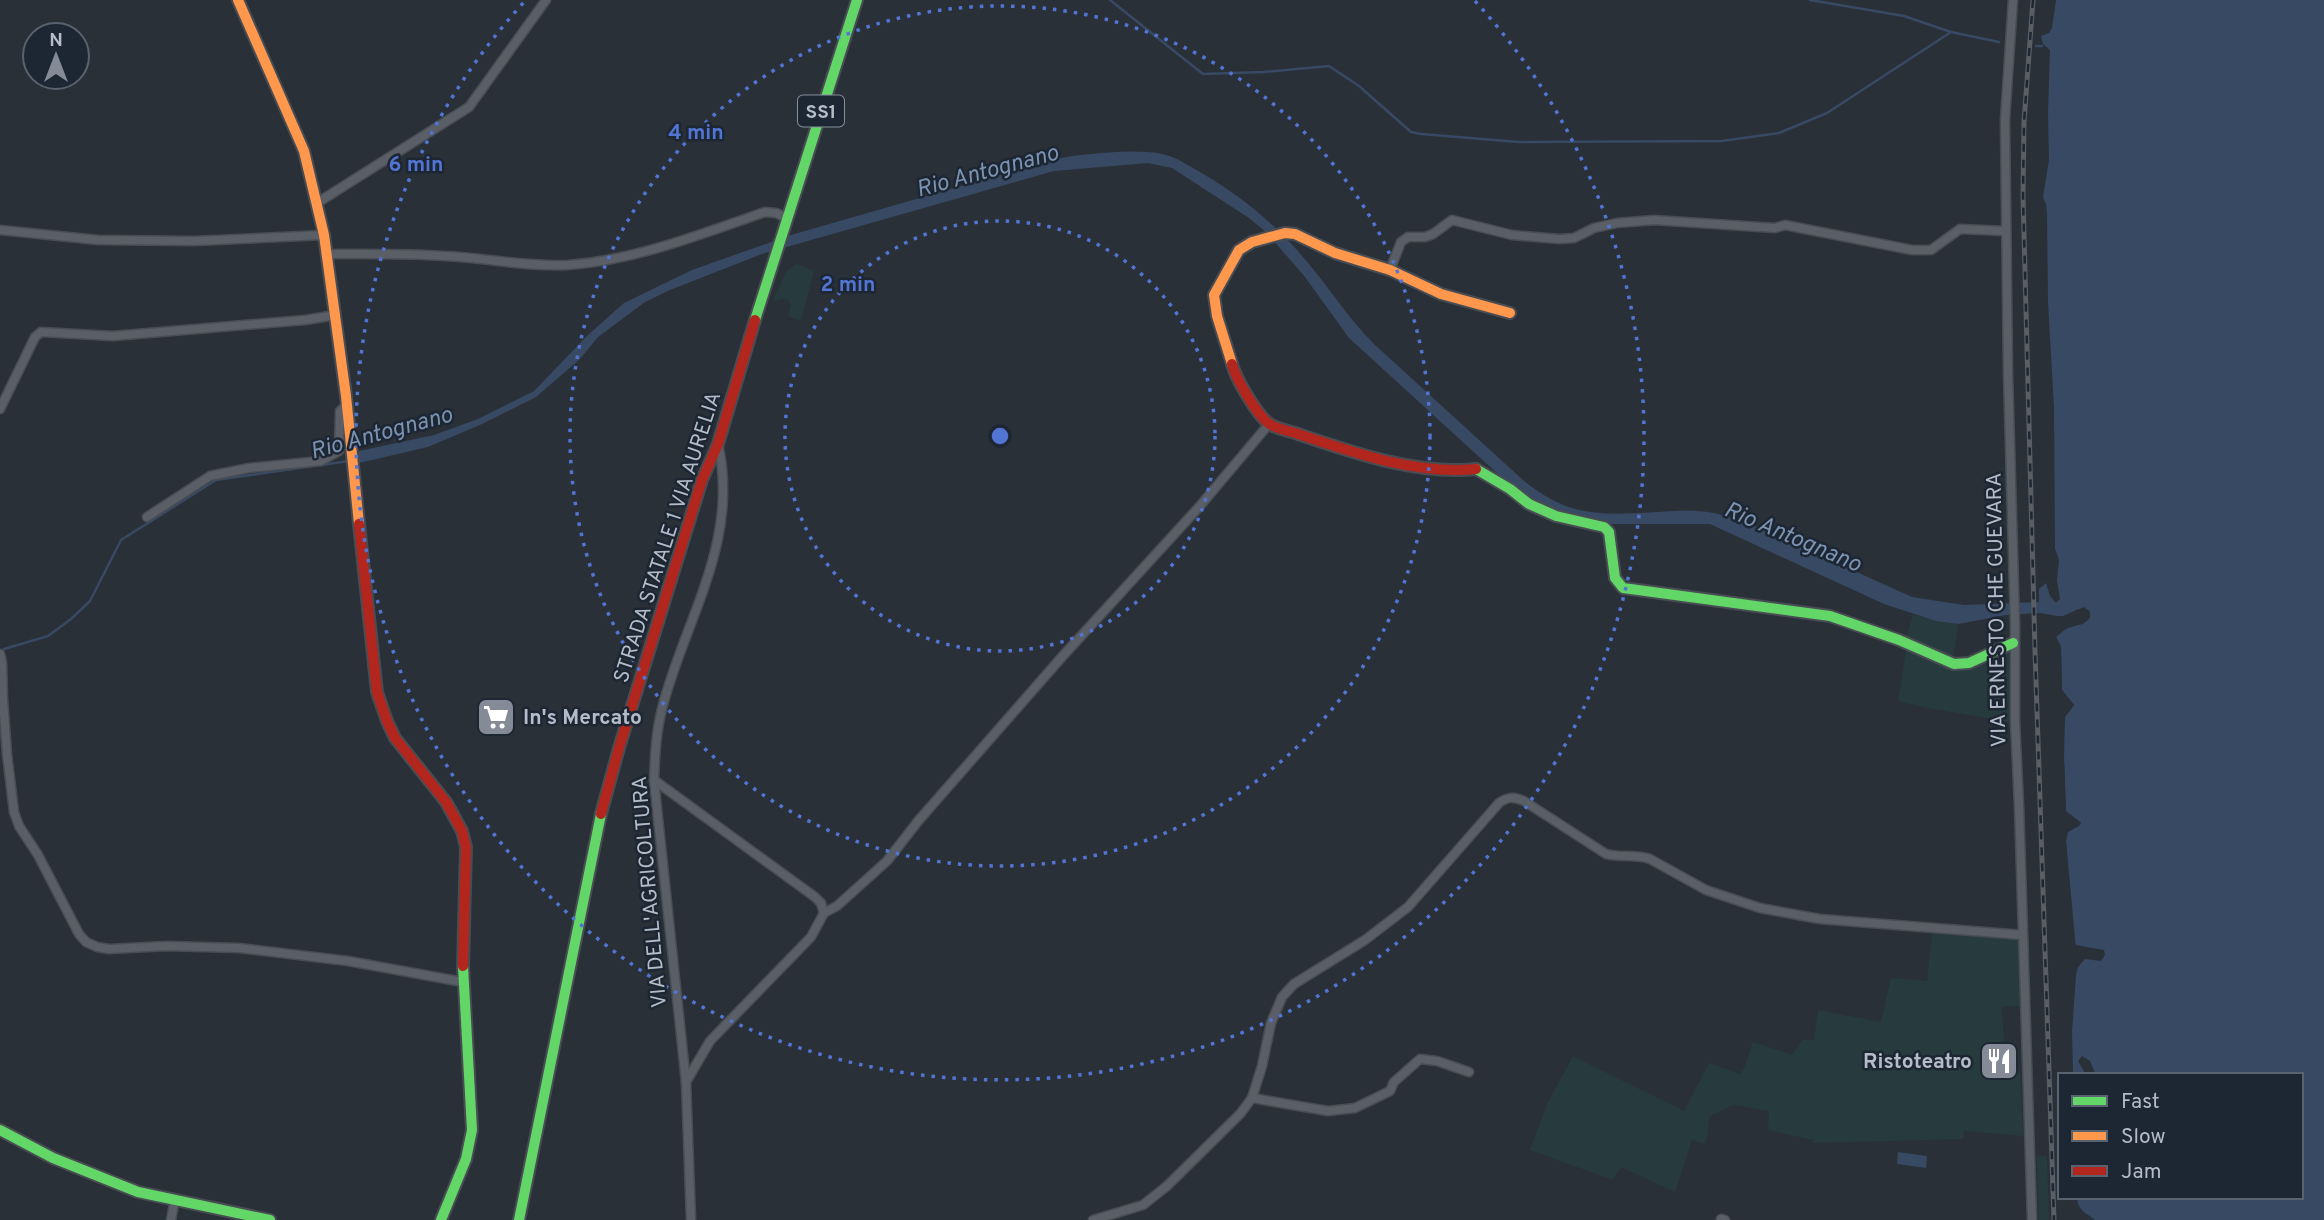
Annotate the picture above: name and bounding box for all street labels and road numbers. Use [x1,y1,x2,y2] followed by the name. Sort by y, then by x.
[798,96,844,127] road number: SS1
[609,388,728,686] street label: STRADA STATALE 1 VIA AURELIA
[1982,472,2013,748] street label: VIA ERNESTO CHE GUEVARA
[627,775,674,1009] street label: VIA DELL'AGRICOLTURA

